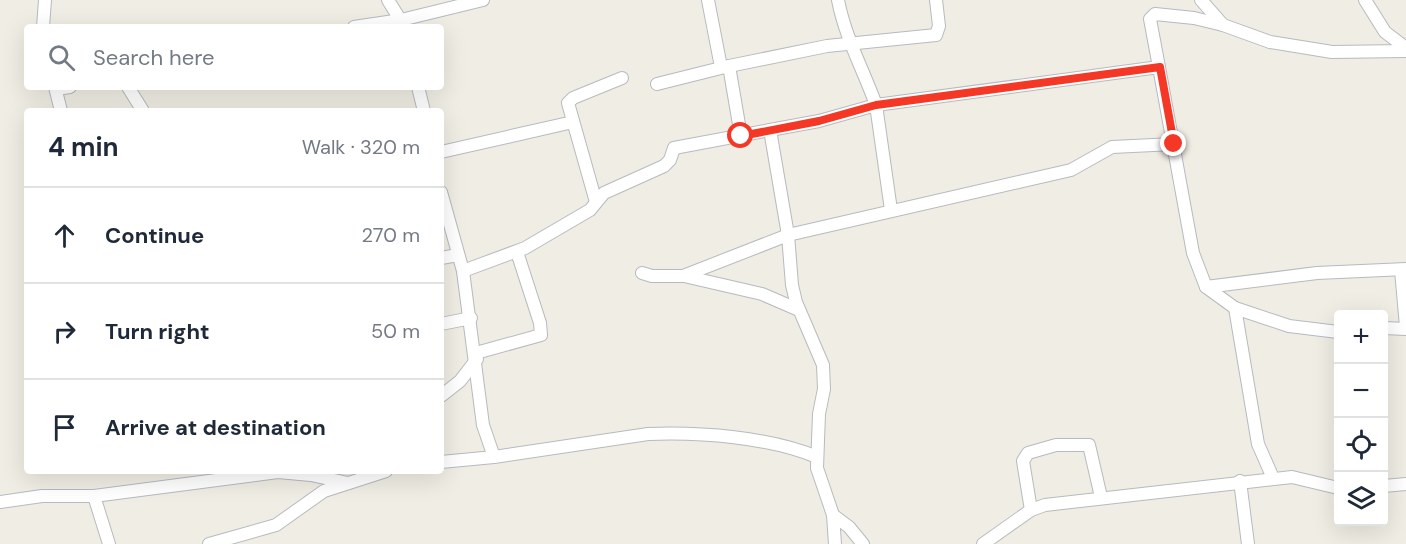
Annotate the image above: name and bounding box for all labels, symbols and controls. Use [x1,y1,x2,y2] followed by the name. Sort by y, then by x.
[24,24,444,90] search box
[45,41,78,74] icon: search
[93,43,214,72] text: Search here
[727,122,753,148] route start
[48,130,119,164] text: 4 min
[1160,130,1186,156] route end
[302,134,420,160] text: Walk · 320 m
[48,219,81,252] icon: ahead
[105,221,204,250] text: Continue
[362,222,420,248] text: 270 m
[1334,310,1388,526] map controls
[1334,310,1388,364] button: +
[48,315,81,348] icon: right
[105,317,210,346] text: Turn right
[371,318,420,344] text: 50 m
[1334,364,1388,418] button: −
[48,411,81,444] icon: arrive
[105,413,326,442] text: Arrive at destination
[1334,418,1388,472] button: locate
[1334,472,1388,526] button: layers

